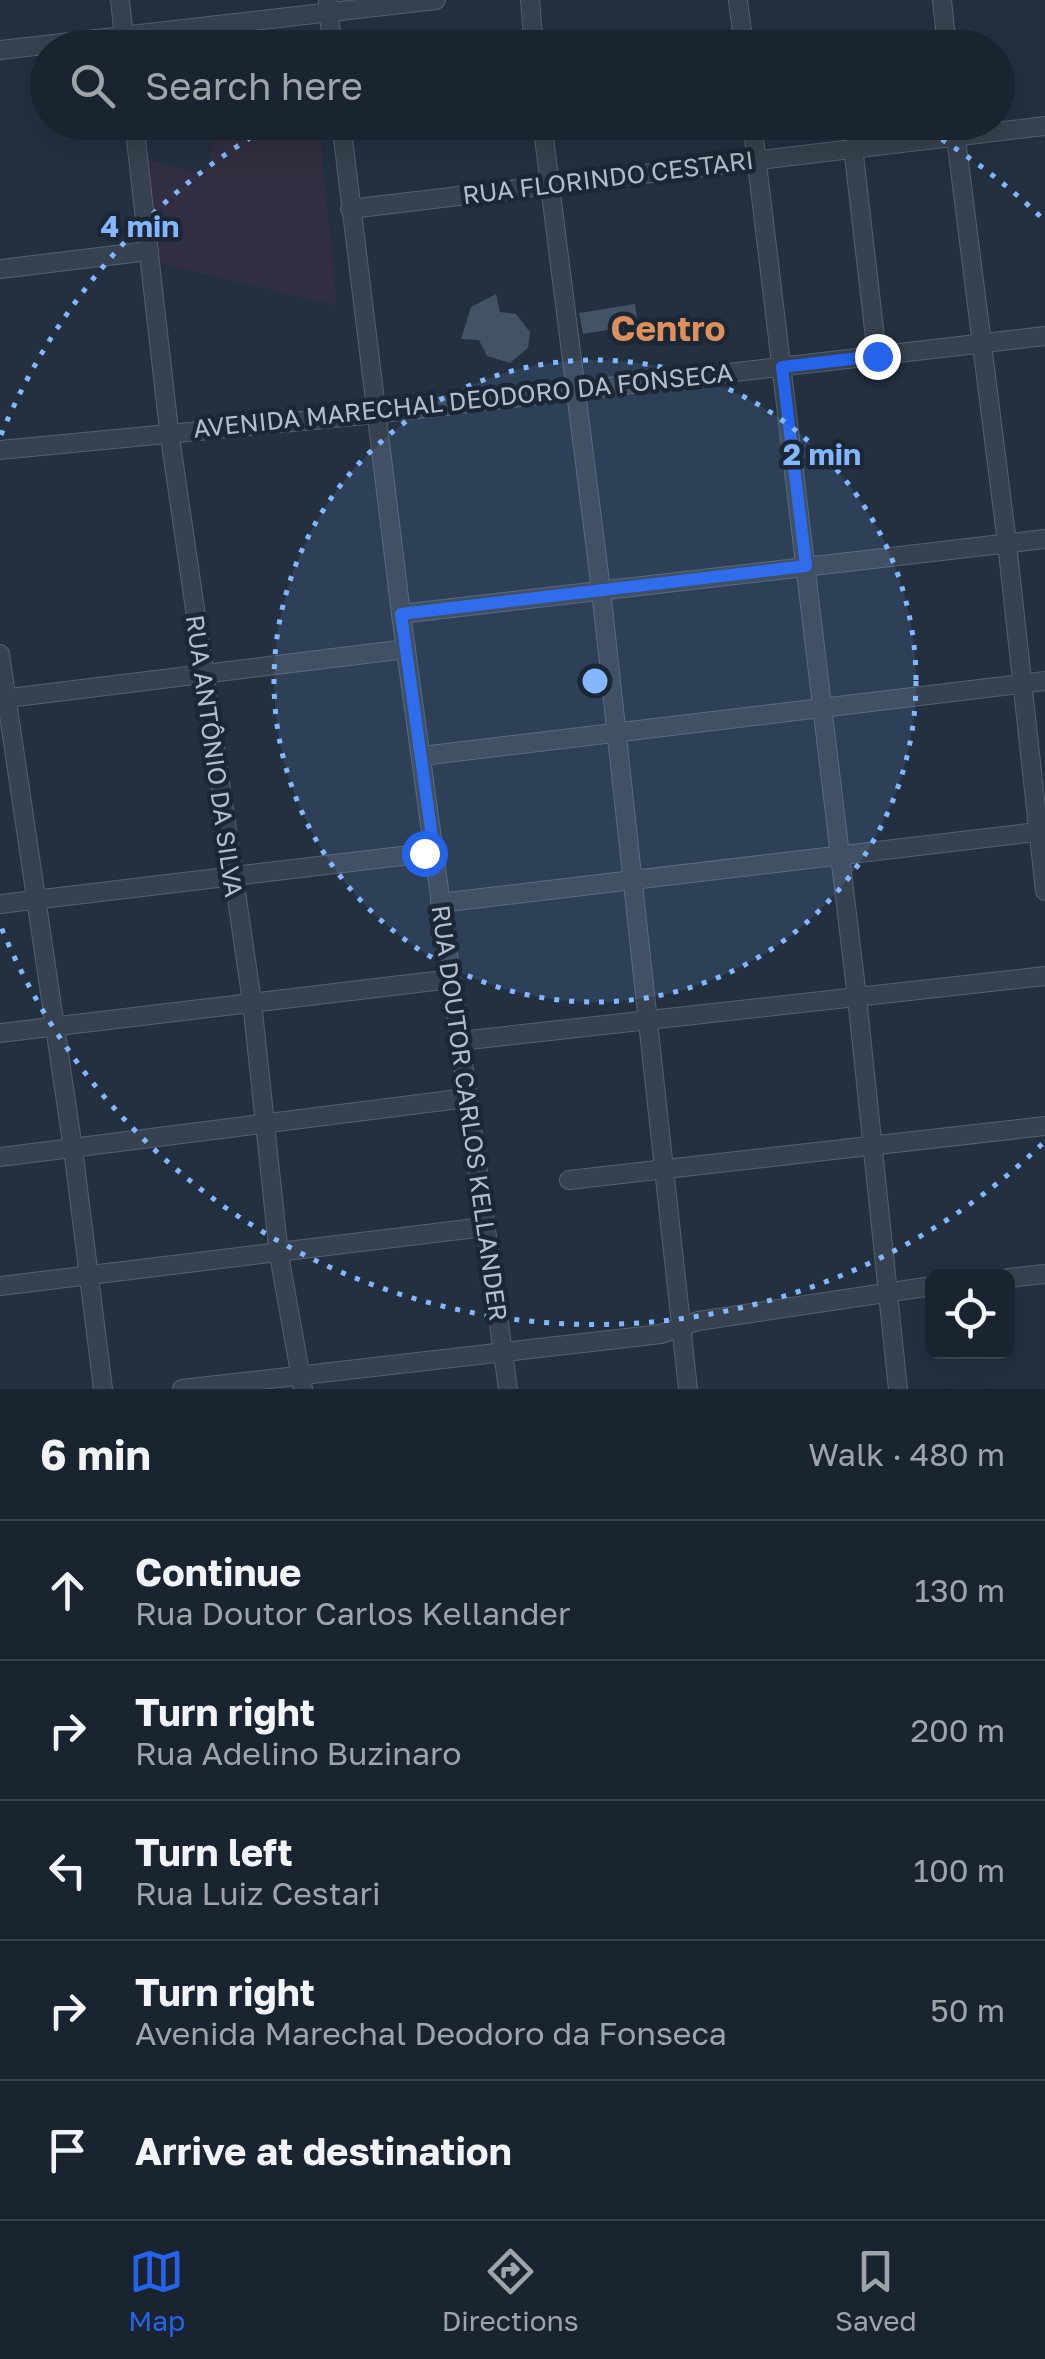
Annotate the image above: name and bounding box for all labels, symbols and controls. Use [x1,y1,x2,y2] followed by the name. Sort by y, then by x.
[30,30,1015,140] search box
[65,58,120,113] icon: search
[145,63,363,108] text: Search here
[461,144,755,210] street label: RUA FLORINDO CESTARI
[101,208,179,244] text: 4 min
[611,307,725,349] district label: Centro
[855,334,901,380] route end
[192,356,735,444] street label: AVENIDA MARECHAL DEODORO DA FONSECA
[783,436,861,472] text: 2 min
[180,613,250,899] street label: RUA ANTÔNIO DA SILVA
[577,663,613,699] centre of rings
[402,831,448,877] route start
[425,903,515,1323] street label: RUA DOUTOR CARLOS KELLANDER
[925,1269,1015,1359] map controls
[925,1269,1015,1359] button: locate
[40,1429,151,1479] text: 6 min
[808,1435,1005,1473] text: Walk · 480 m
[135,1549,301,1594] text: Continue
[40,1563,95,1618] icon: ahead
[915,1571,1005,1609] text: 130 m
[135,1594,570,1632] text: Rua Doutor Carlos Kellander
[135,1689,315,1734] text: Turn right
[40,1703,95,1758] icon: right
[910,1711,1005,1749] text: 200 m
[135,1734,461,1772] text: Rua Adelino Buzinaro
[135,1829,293,1874] text: Turn left
[40,1843,95,1898] icon: left
[913,1851,1005,1889] text: 100 m
[135,1874,381,1912] text: Rua Luiz Cestari
[135,1969,315,2014] text: Turn right
[40,1983,95,2038] icon: right
[930,1991,1005,2029] text: 50 m
[135,2014,727,2052] text: Avenida Marechal Deodoro da Fonseca
[40,2123,95,2178] icon: arrive
[135,2128,512,2173] text: Arrive at destination
[128,2244,185,2337] tab: Map
[442,2244,579,2337] tab: Directions
[835,2244,917,2337] tab: Saved

